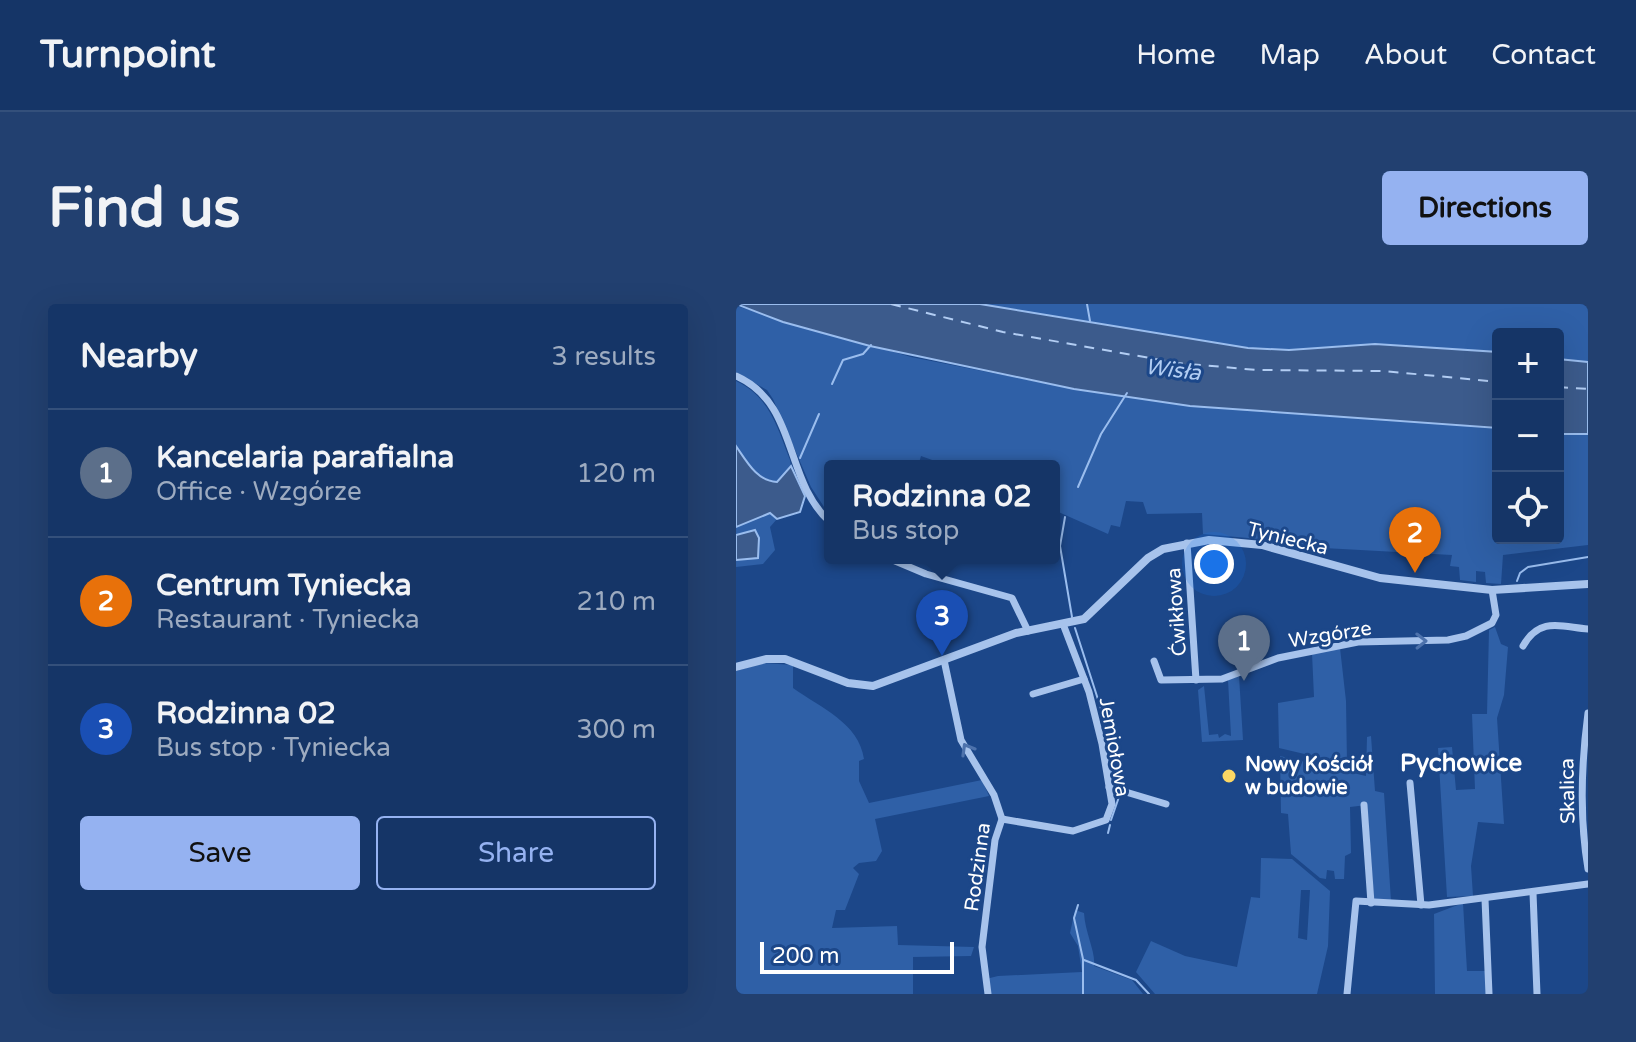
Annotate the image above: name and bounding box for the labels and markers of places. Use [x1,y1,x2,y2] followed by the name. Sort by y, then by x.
[1389,507,1441,573] pin: 2
[916,590,968,656] pin: 3
[1218,615,1270,681] pin: 1
[1245,753,1374,800] place label: Nowy Kościół w budowie
[1220,767,1238,785] marker: Nowy Kościół w budowie

